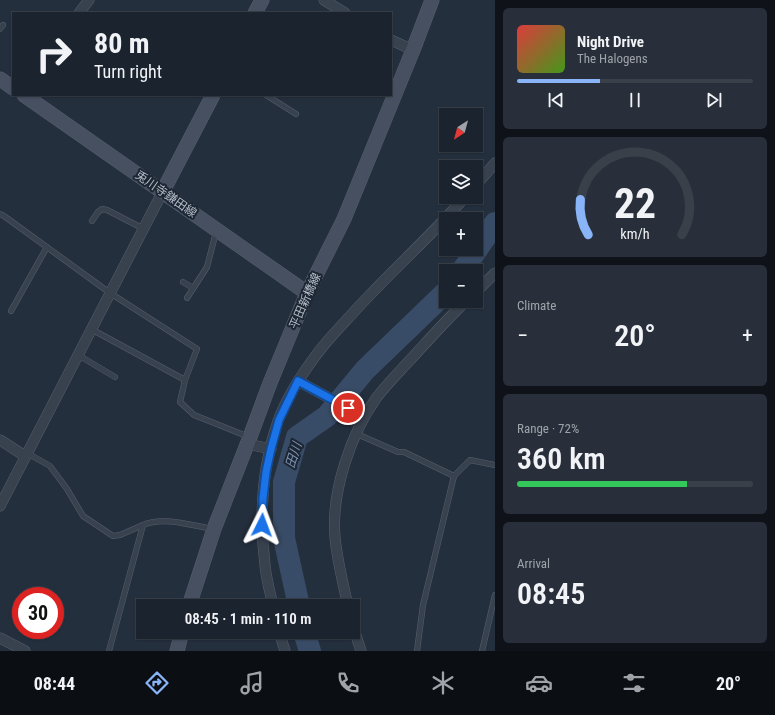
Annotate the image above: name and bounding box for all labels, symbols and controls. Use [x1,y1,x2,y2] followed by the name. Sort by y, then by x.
[94,27,150,60] text: 80 m
[28,28,80,80] icon: right
[577,33,644,51] text: Night Drive
[577,51,648,66] text: The Halogens
[94,61,162,82] text: Turn right
[545,89,567,111] icon: previous
[624,89,646,111] icon: pause
[703,89,725,111] icon: next
[439,108,483,152] north arrow
[439,108,483,308] map controls
[439,160,483,204] button: layers
[132,168,200,220] street label: 兎川寺鎌田線
[614,179,656,228] text: 22
[439,212,483,256] button: +
[620,225,650,241] text: km/h
[439,264,483,308] button: −
[286,271,324,331] street label: 平田新橋線
[517,298,556,313] text: Climate
[614,318,656,353] text: 20°
[517,323,528,348] text: −
[742,323,753,348] text: +
[331,391,365,425] pin
[337,397,359,419] icon: arrive
[517,421,579,436] text: Range · 72%
[282,439,305,470] water label: 田川
[517,441,606,476] text: 360 km
[241,504,283,546] position arrow
[517,556,550,571] text: Arrival
[517,576,585,611] text: 08:45
[12,587,64,639] speed limit sign: 30
[185,610,311,628] text: 08:45 · 1 min · 110 m
[143,669,171,697] icon: directions
[238,669,266,697] icon: music
[334,669,362,697] icon: phone
[429,669,457,697] icon: climate
[525,669,553,697] icon: car
[620,669,648,697] icon: filters
[34,673,75,694] text: 08:44
[716,673,741,694] text: 20°

